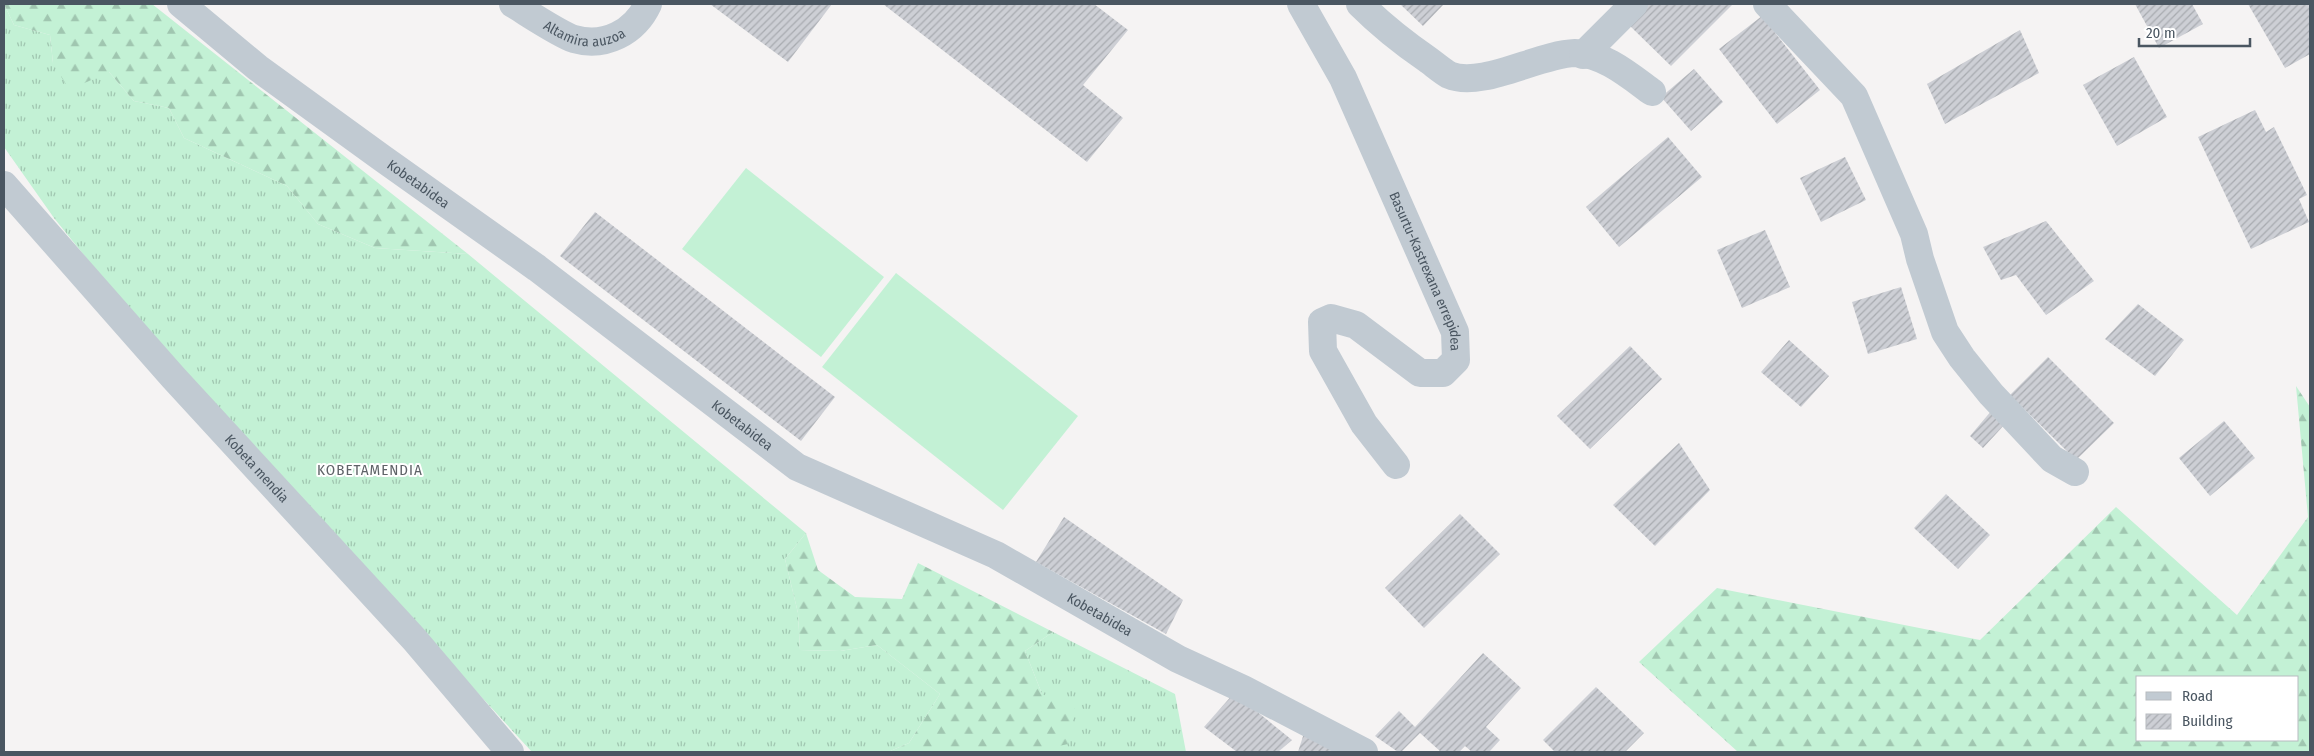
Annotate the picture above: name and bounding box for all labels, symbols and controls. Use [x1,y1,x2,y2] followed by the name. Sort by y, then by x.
[2139,15,2250,47] scale bar
[541,17,628,50] street label: Altamira auzoa
[2146,24,2176,42] text: 20 m
[384,156,453,212] street label: Kobetabidea
[1386,189,1464,351] street label: Basurtu-Kastrexana errepidea
[708,396,776,454] street label: Kobetabidea
[222,431,293,506] street label: Kobeta mendia
[317,461,423,479] district label: KOBETAMENDIA
[1064,589,1136,640] street label: Kobetabidea
[2136,676,2299,741] legend
[2182,687,2213,705] text: Road
[2182,712,2233,730] text: Building

